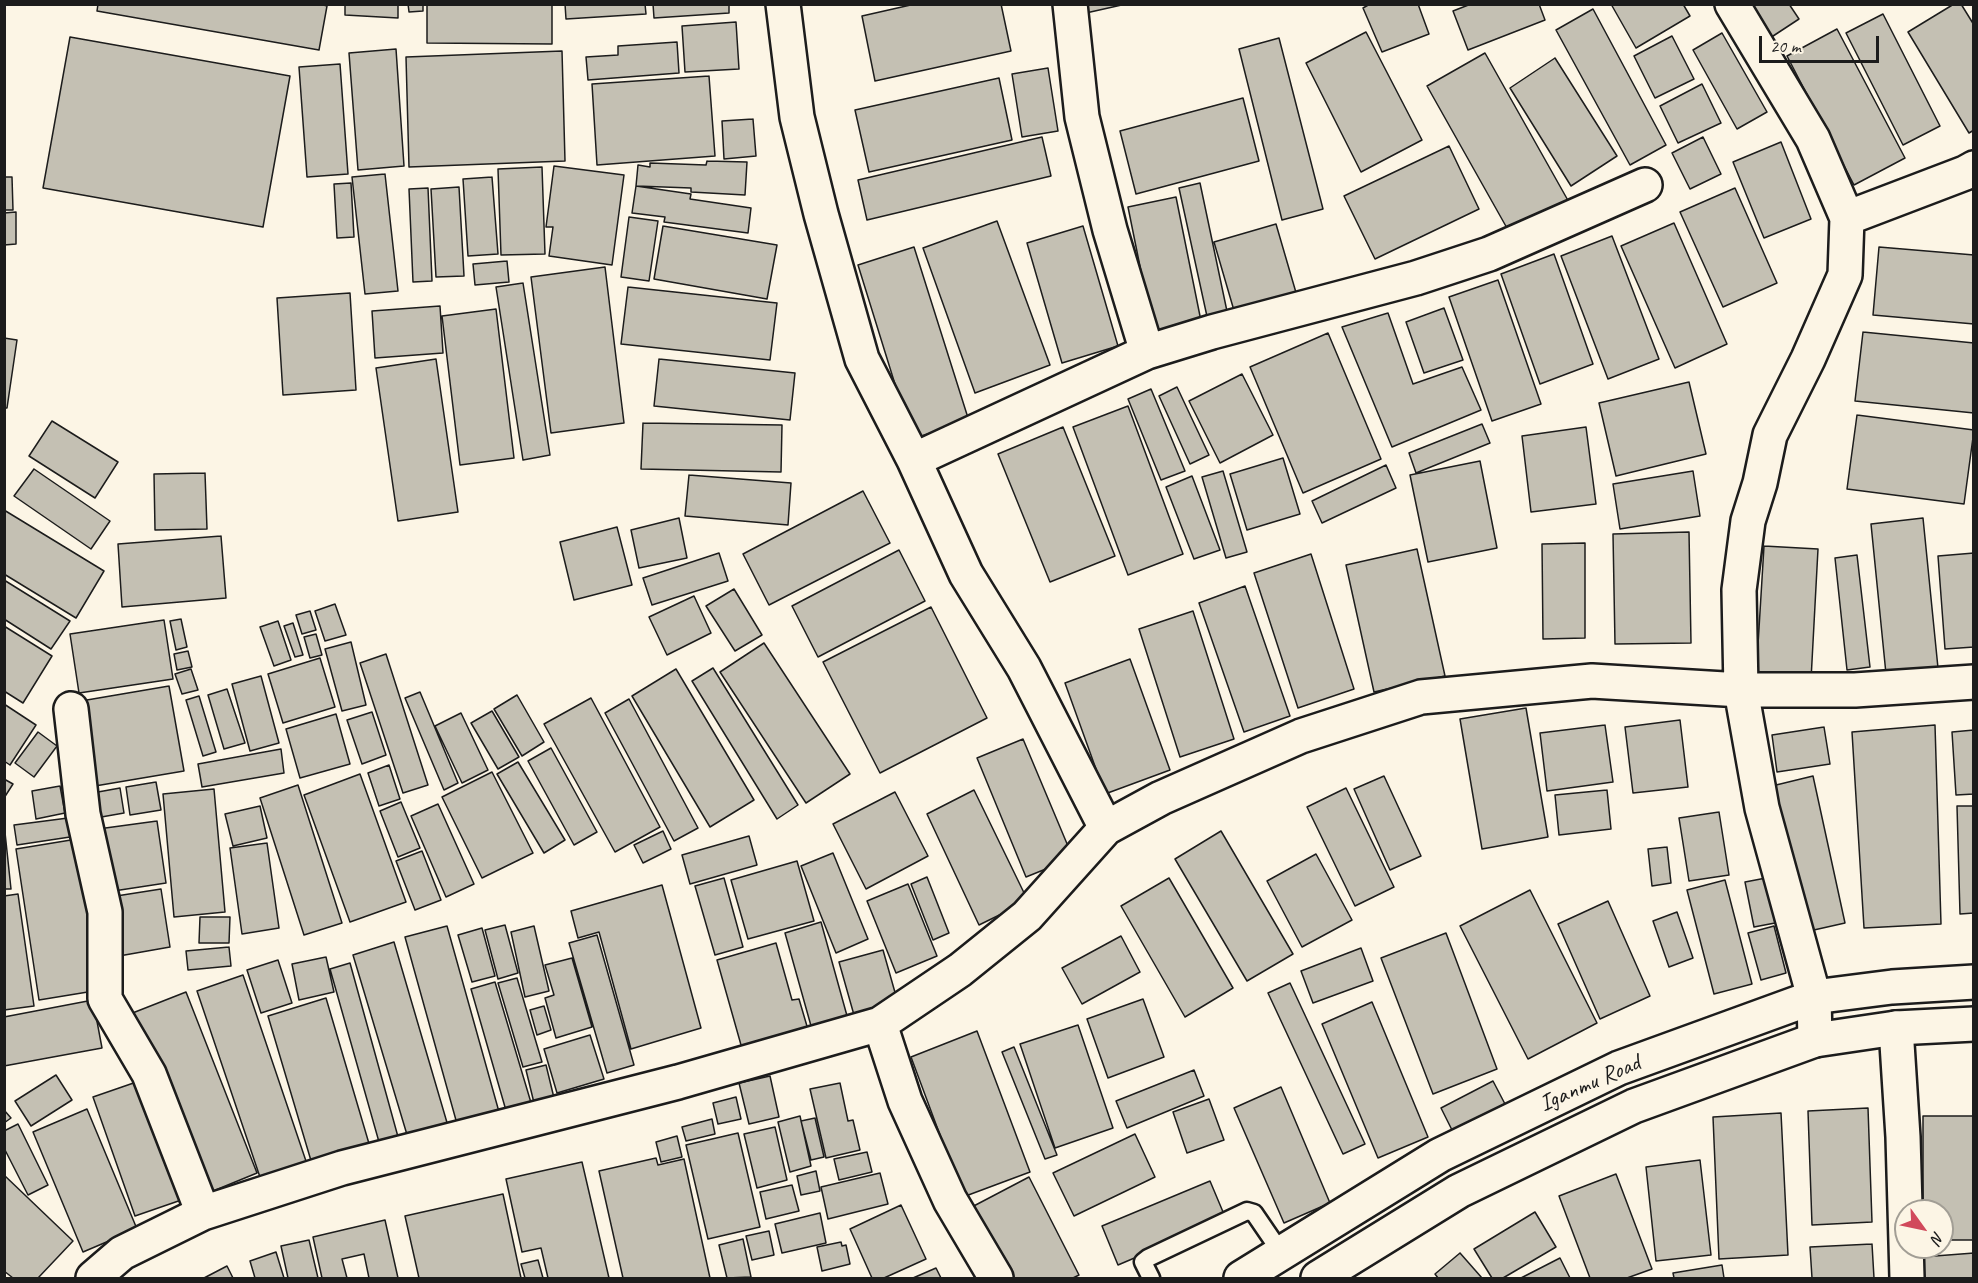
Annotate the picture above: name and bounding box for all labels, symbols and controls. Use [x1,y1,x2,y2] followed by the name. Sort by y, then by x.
[1762,24,1882,62] scale bar
[1770,35,1801,57] text: 20 m
[1535,1049,1645,1119] street label: Iganmu Road
[1894,1199,1954,1259] north arrow
[1926,1228,1949,1247] text: N

